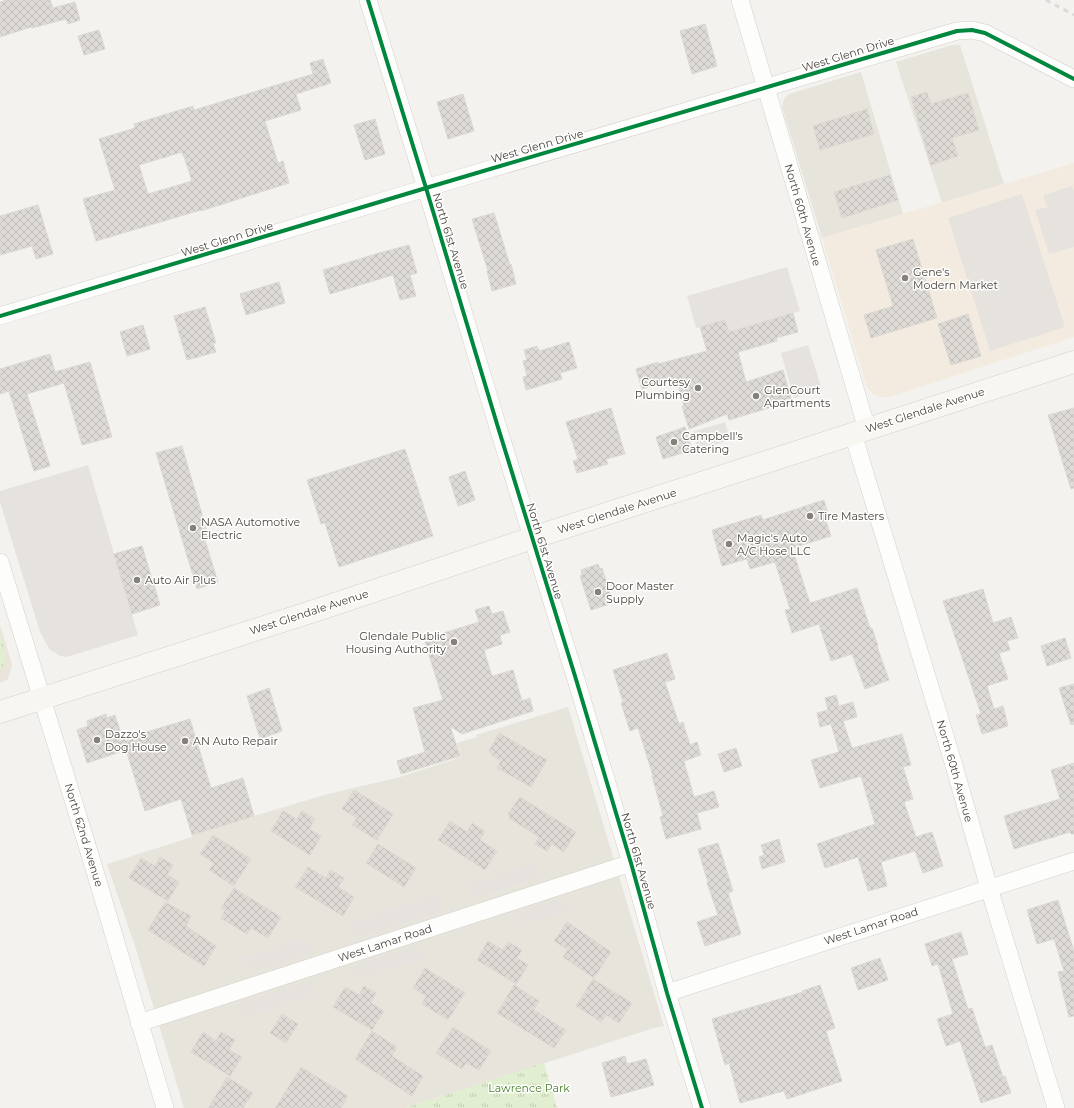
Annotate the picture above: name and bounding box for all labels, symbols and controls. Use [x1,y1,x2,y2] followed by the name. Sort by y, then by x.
[800,33,896,75] street label: West Glenn Drive
[489,126,585,166] street label: West Glenn Drive
[782,162,824,268] street label: North 60th Avenue
[430,191,472,291] street label: North 61st Avenue
[179,218,275,260] street label: West Glenn Drive
[913,265,998,292] place label: Gene's Modern Market
[900,273,910,283] marker: Gene's Modern Market
[635,375,690,402] place label: Courtesy Plumbing
[693,383,703,393] marker: Courtesy Plumbing
[764,383,831,410] place label: GlenCourt Apartments
[864,384,987,436] street label: West Glendale Avenue
[751,391,761,401] marker: GlenCourt Apartments
[682,429,744,456] place label: Campbell's Catering
[669,437,679,447] marker: Campbell's Catering
[556,485,679,537] street label: West Glendale Avenue
[524,501,566,601] street label: North 61st Avenue
[818,509,885,523] place label: Tire Masters
[805,511,815,521] marker: Tire Masters
[201,515,300,542] place label: NASA Automotive Electric
[188,523,198,533] marker: NASA Automotive Electric
[737,531,811,558] place label: Magic's Auto A/C Hose LLC
[724,539,734,549] marker: Magic's Auto A/C Hose LLC
[145,573,217,587] place label: Auto Air Plus
[132,575,142,585] marker: Auto Air Plus
[606,579,674,606] place label: Door Master Supply
[248,586,371,638] street label: West Glendale Avenue
[593,587,603,597] marker: Door Master Supply
[345,629,446,656] place label: Glendale Public Housing Authority
[449,637,459,647] marker: Glendale Public Housing Authority
[934,718,976,824] street label: North 60th Avenue
[105,727,167,754] place label: Dazzo's Dog House
[193,734,278,748] place label: AN Auto Repair
[92,735,102,745] marker: Dazzo's Dog House
[180,736,190,746] marker: AN Auto Repair
[62,782,107,889] street label: North 62nd Avenue
[618,811,660,911] street label: North 61st Avenue
[822,904,920,948] street label: West Lamar Road
[336,921,434,965] street label: West Lamar Road
[488,1081,570,1095] park label: Lawrence Park

